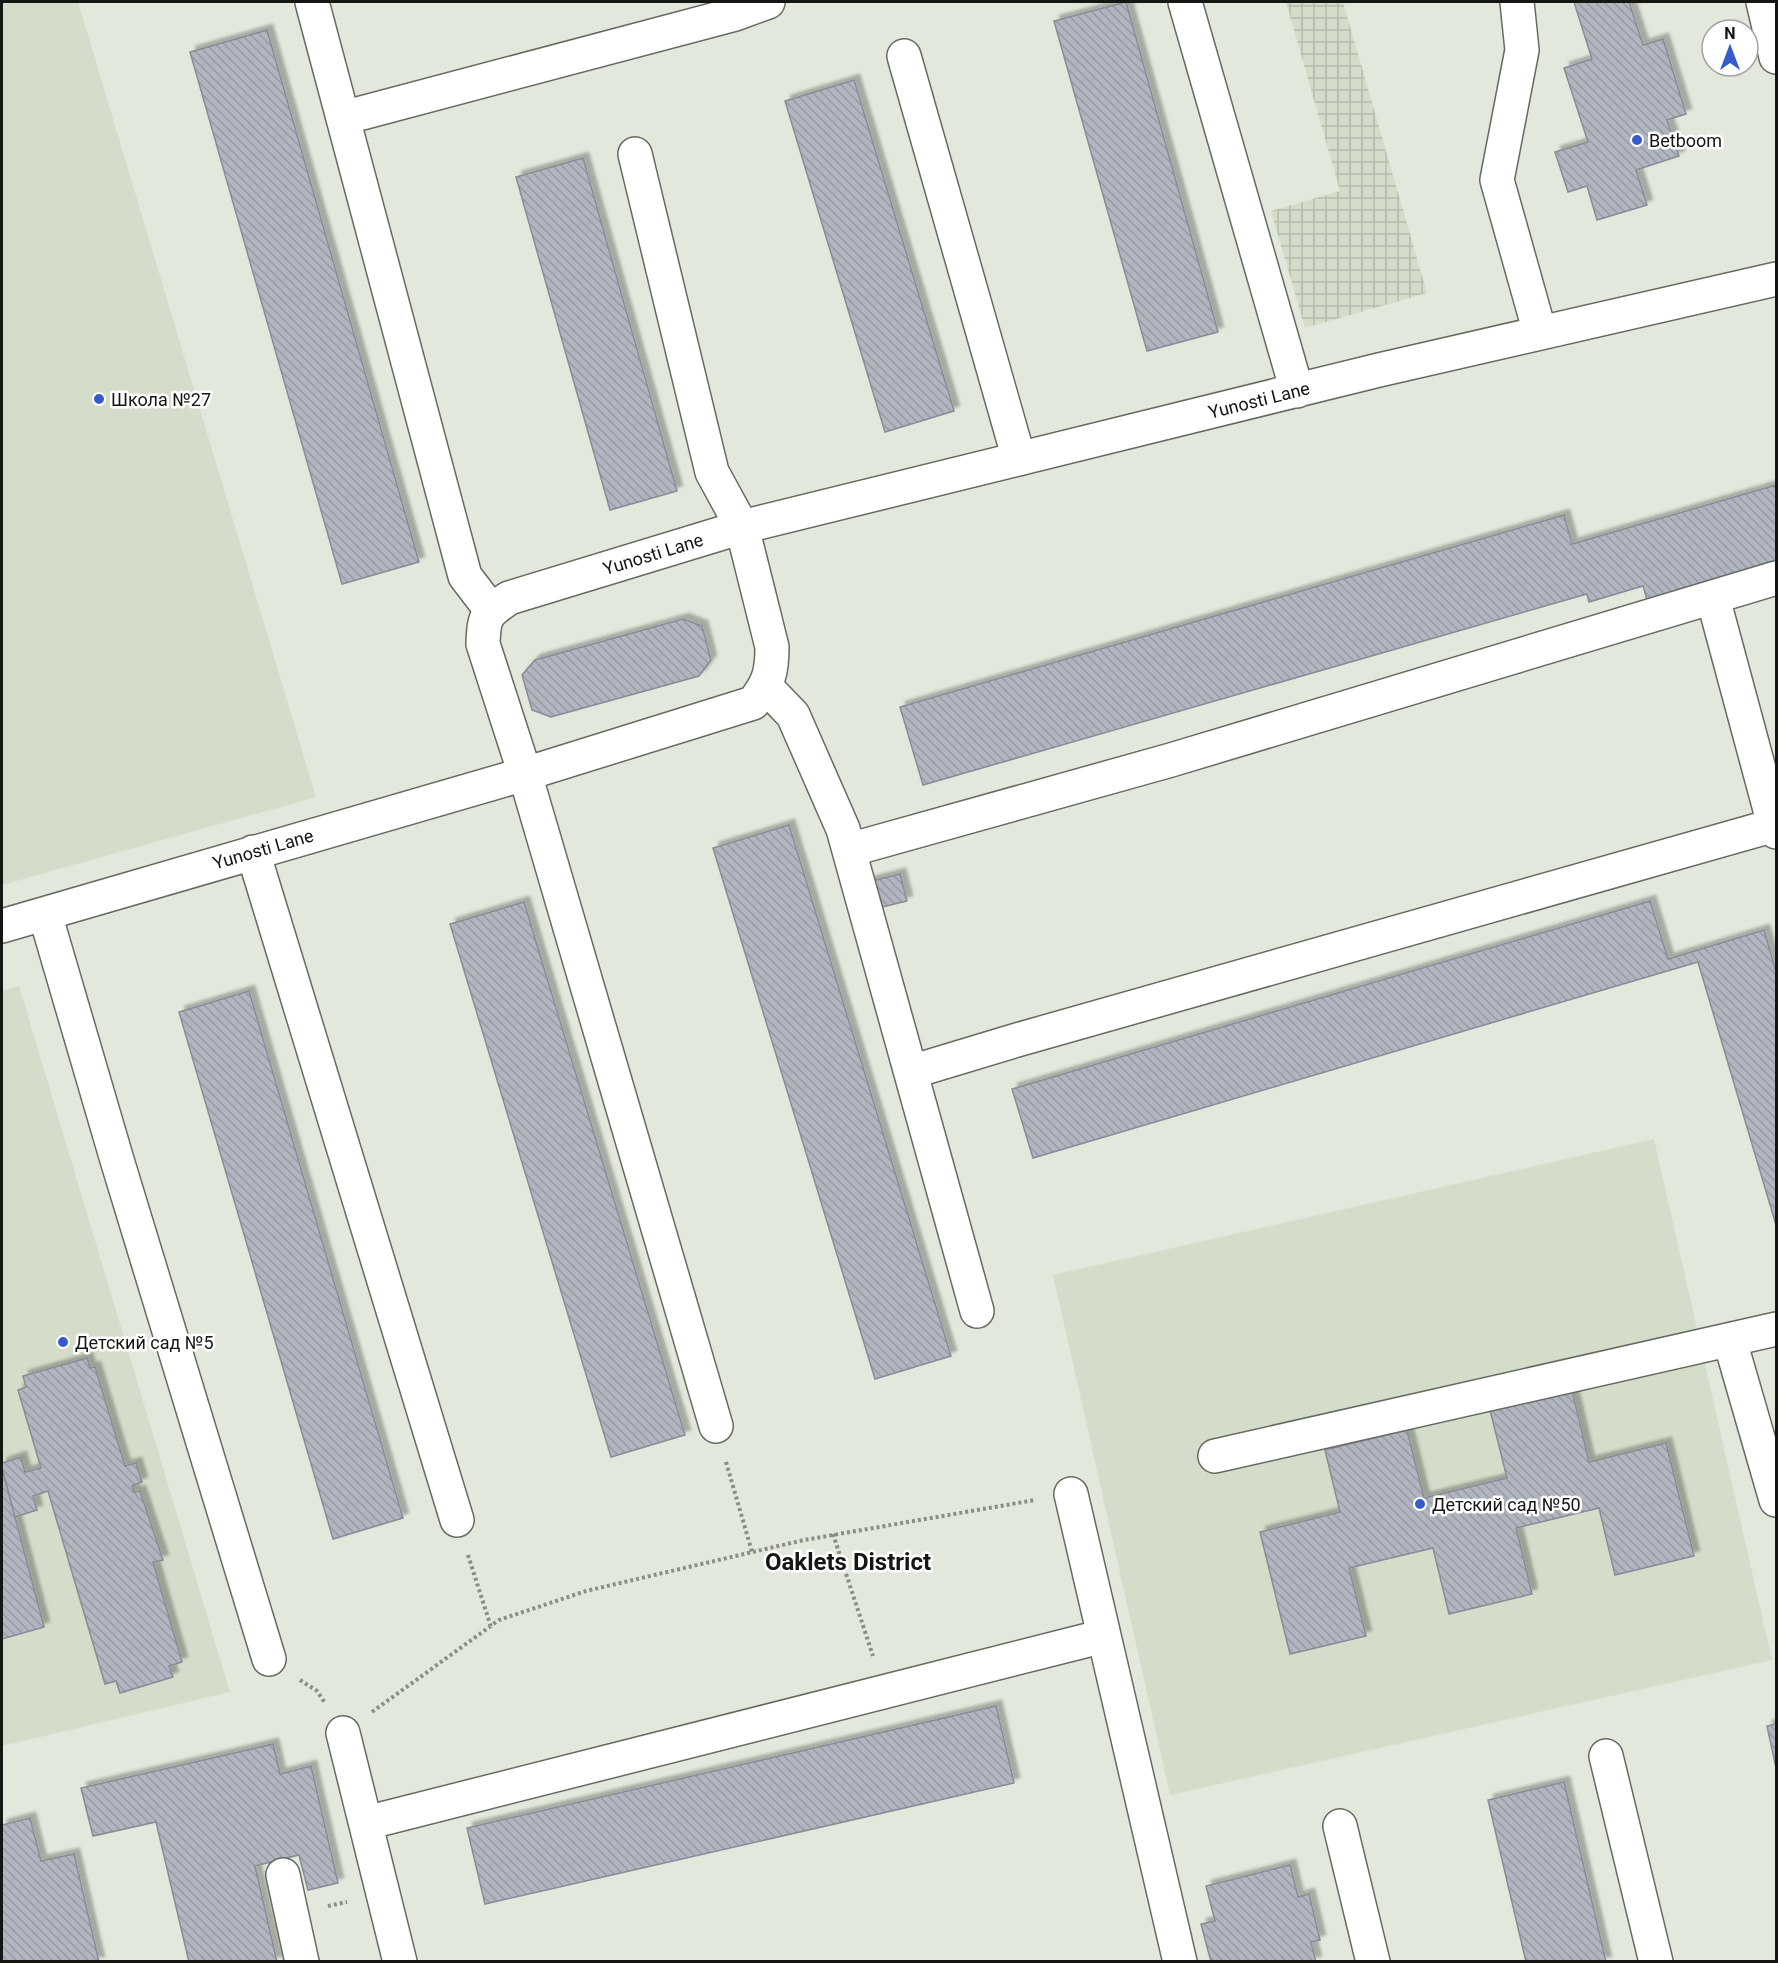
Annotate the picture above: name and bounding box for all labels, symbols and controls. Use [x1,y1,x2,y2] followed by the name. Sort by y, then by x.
[1700,18,1760,78] north arrow
[1724,24,1736,43] text: N
[1649,130,1722,151] place label: Betboom
[1630,133,1644,147] marker: Betboom
[1206,377,1312,423] street label: Yunosti Lane
[111,389,211,410] place label: Школа №27
[92,392,106,406] marker: Школа №27
[600,529,706,579] street label: Yunosti Lane
[210,825,316,873] street label: Yunosti Lane
[75,1332,214,1353] place label: Детский сад №5
[56,1335,70,1349] marker: Детский сад №5
[1432,1494,1581,1515] place label: Детский сад №50
[1413,1497,1427,1511] marker: Детский сад №50
[765,1548,931,1576] district label: Oaklets District

